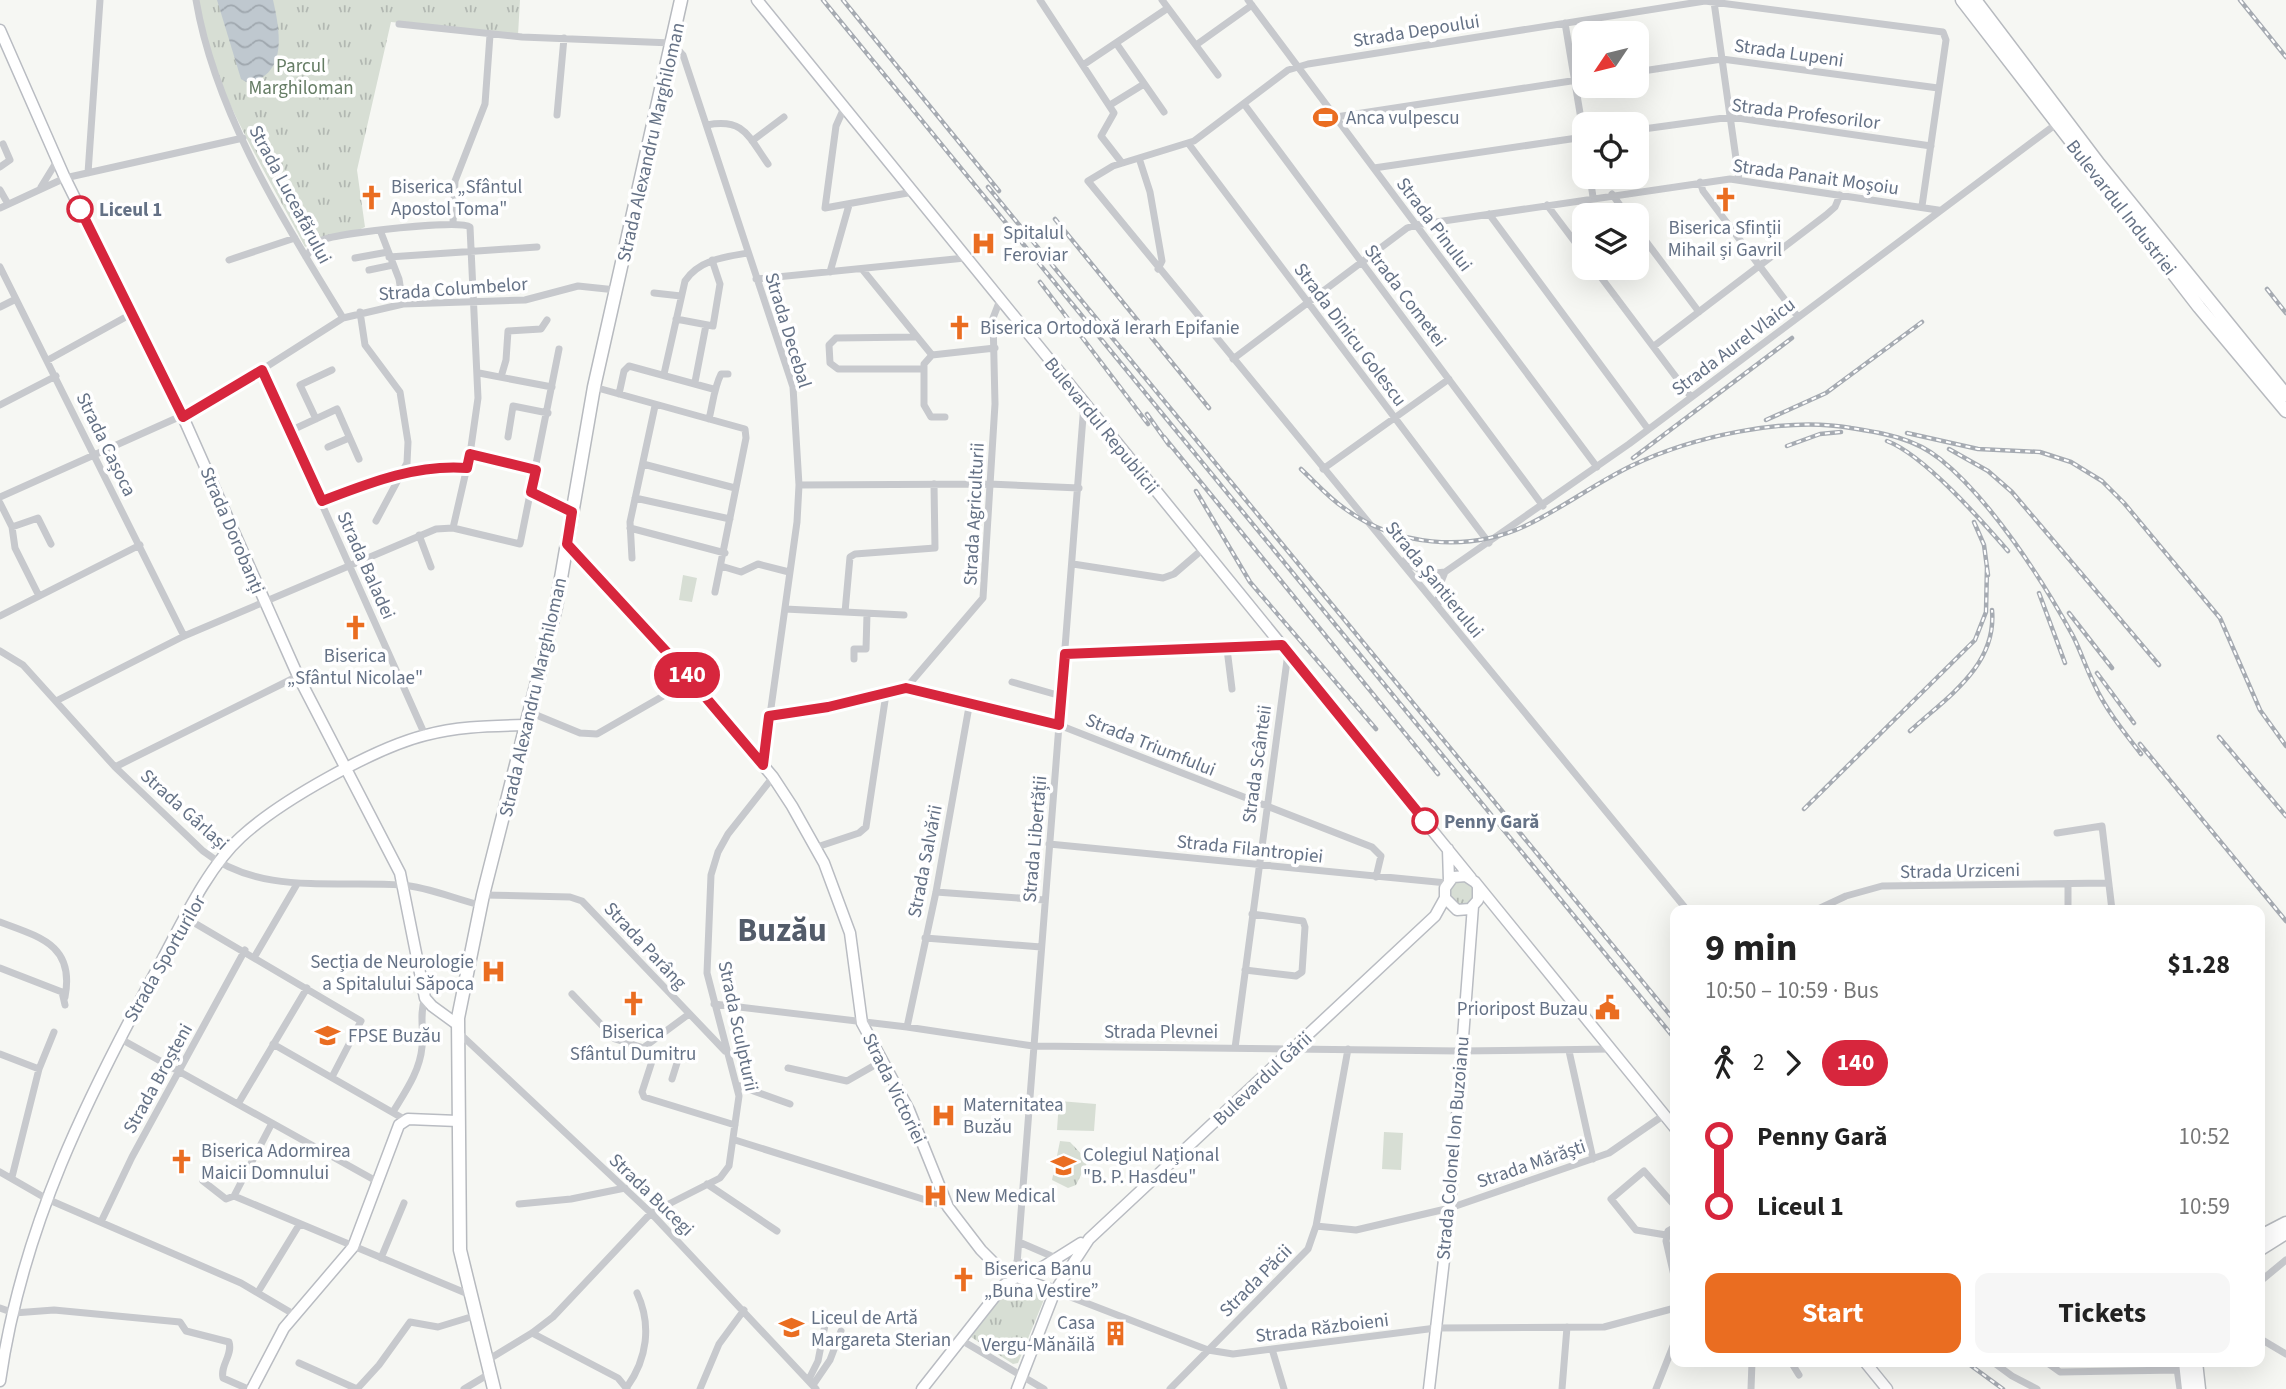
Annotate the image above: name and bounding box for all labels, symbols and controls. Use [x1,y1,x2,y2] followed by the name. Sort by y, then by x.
[1351,8,1482,55] street label: Strada Depoului
[611,20,692,265] street label: Strada Alexandru Marghiloman
[1572,21,1648,98] north arrow
[1572,21,1649,280] map controls
[1732,32,1845,75] street label: Strada Lupeni
[248,53,354,102] park label: Parcul Marghiloman
[1730,92,1882,137] street label: Strada Profesorilor
[1312,103,1340,131] sports icon: Anca vulpescu
[1346,105,1460,132] place label: Anca vulpescu
[1572,112,1649,189] button: locate
[242,121,338,269] street label: Strada Luceafărului
[2059,134,2182,281] street label: Bulevardul Industriei
[1731,152,1901,203] street label: Strada Panait Moșoiu
[1389,172,1478,278] street label: Strada Pinului
[391,174,522,223] place label: Biserica „Sfântul Apostol Toma"
[357,183,385,211] church icon: Biserica „Sfântul Apostol Toma"
[1711,185,1739,213] church icon: Biserica Sfinții Mihail și Gavril
[67,196,93,222] marker: Liceul 1
[99,197,162,224] place label: Liceul 1
[1572,203,1649,280] button: layers
[1668,215,1782,264] place label: Biserica Sfinții Mihail și Gavril
[1003,220,1068,269] place label: Spitalul Feroviar
[969,229,997,257] hospital icon: Spitalul Feroviar
[1357,239,1452,353] street label: Strada Cometei
[1287,258,1413,412] street label: Strada Dinicu Golescu
[757,269,818,392] street label: Strada Decebal
[378,271,529,308] street label: Strada Columbelor
[1666,292,1801,403] street label: Strada Aurel Vlaicu
[946,313,974,341] church icon: Biserica Ortodoxă Ierarh Epifanie
[980,315,1240,342] place label: Biserica Ortodoxă Ierarh Epifanie
[1037,352,1164,500] street label: Bulevardul Republicii
[69,388,142,501] street label: Strada Cașoca
[957,442,992,586] street label: Strada Agriculturii
[193,463,271,598] street label: Strada Dorobanți
[330,507,401,624] street label: Strada Baladei
[1378,516,1489,644] street label: Strada Șantierului
[493,575,574,820] street label: Strada Alexandru Marghiloman
[341,613,369,641] church icon: Biserica „Sfântul Nicolae"
[287,643,423,692] place label: Biserica „Sfântul Nicolae"
[647,652,727,698] line badge: 140
[668,657,706,692] text: 140
[1236,703,1279,825] street label: Strada Scânteii
[1081,707,1220,784] street label: Strada Triumfului
[134,763,234,857] street label: Strada Gârlași
[1016,775,1054,904] street label: Strada Libertății
[901,803,950,920] street label: Strada Salvării
[1412,808,1438,834] marker: Penny Gară
[1444,809,1539,836] place label: Penny Gară
[1175,828,1324,871] street label: Strada Filantropiei
[1900,857,2020,886] street label: Strada Urziceni
[118,890,213,1027] street label: Strada Sporturilor
[597,896,693,996] street label: Strada Parâng
[737,907,827,954] district label: Buzău
[1705,921,1797,975] text: 9 min
[2167,946,2230,983] text: $1.28
[310,949,474,998] place label: Secția de Neurologie a Spitalului Săpoca
[480,958,508,986] hospital icon: Secția de Neurologie a Spitalului Săpoca
[711,959,765,1094] street label: Strada Sculpturii
[1705,974,1879,1007] text: 10:50 – 10:59 · Bus
[619,989,647,1017] church icon: Biserica Sfântul Dumitru
[1594,994,1622,1022] public building icon: Prioripost Buzau
[1457,996,1588,1023] place label: Prioripost Buzau
[117,1019,200,1139] street label: Strada Broșteni
[570,1019,696,1068] place label: Biserica Sfântul Dumitru
[1104,1019,1218,1046] street label: Strada Plevnei
[314,1021,342,1049] school or university icon: FPSE Buzău
[348,1023,441,1050] place label: FPSE Buzău
[1207,1026,1319,1132] street label: Bulevardul Gării
[855,1029,932,1149] street label: Strada Victoriei
[1430,1035,1477,1261] street label: Strada Colonel Ion Buzoianu
[1705,1044,1743,1082] icon: walk
[1774,1044,1812,1082] icon: forward
[1836,1045,1874,1080] text: 140
[1753,1046,1764,1079] text: 2
[963,1092,1064,1141] place label: Maternitatea Buzău
[929,1101,957,1129] hospital icon: Maternitatea Buzău
[1757,1118,1888,1155] text: Penny Gară
[2179,1120,2230,1153] text: 10:52
[1473,1133,1590,1196] street label: Strada Mărăști
[201,1138,351,1187] place label: Biserica Adormirea Maicii Domnului
[1083,1142,1219,1191] place label: Colegiul Național "B. P. Hasdeu"
[167,1147,195,1175] church icon: Biserica Adormirea Maicii Domnului
[602,1148,700,1243] street label: Strada Bucegi
[1049,1151,1077,1179] school or university icon: Colegiul Național "B. P. Hasdeu"
[921,1181,949,1209] hospital icon: New Medical
[955,1183,1056,1210] place label: New Medical
[1757,1188,1844,1225] text: Liceul 1
[2179,1190,2230,1223] text: 10:59
[1214,1239,1299,1324] street label: Strada Păcii
[984,1256,1099,1305] place label: Biserica Banu „Buna Vestire”
[950,1265,978,1293] church icon: Biserica Banu „Buna Vestire”
[1705,1273,1961,1353] button: Start
[1975,1273,2230,1353] button: Tickets
[811,1305,951,1354] place label: Liceul de Artă Margareta Sterian
[1254,1307,1390,1350] street label: Strada Războieni
[981,1310,1095,1359] place label: Casa Vergu-Mănăilă
[777,1314,805,1342] school or university icon: Liceul de Artă Margareta Sterian
[1101,1319,1129,1347] building icon: Casa Vergu-Mănăilă

